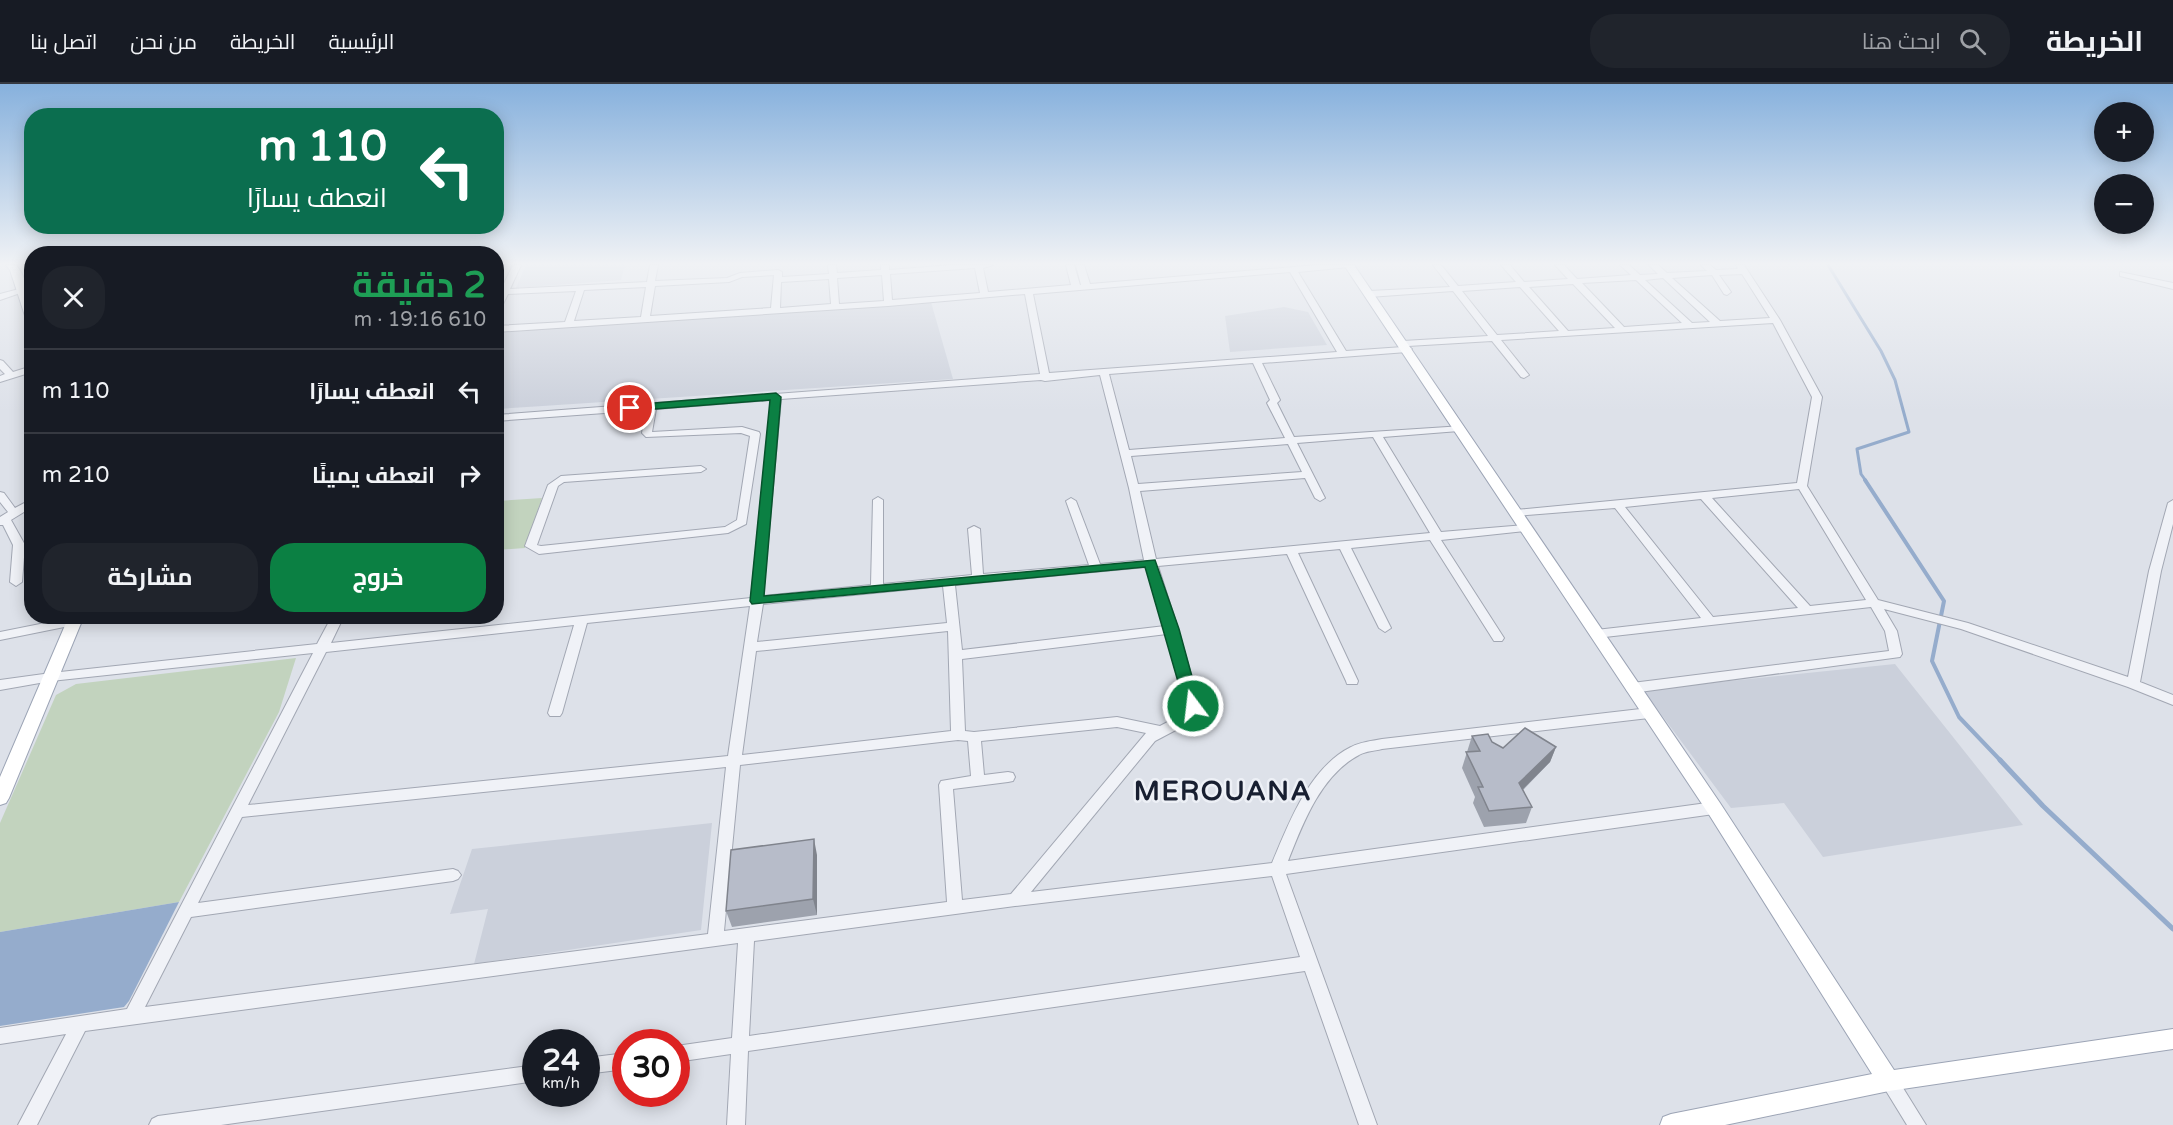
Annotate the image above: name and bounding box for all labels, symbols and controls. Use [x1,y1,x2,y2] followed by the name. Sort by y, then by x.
[1590,14,2010,68] search box
[1956,25,1989,58] icon: search
[2046,25,2143,59] text: الخريطة
[1862,29,1941,55] text: ابحث هنا
[30,30,97,55] text: اتصل بنا
[130,30,197,55] text: من نحن
[230,30,295,55] text: الخريطة
[328,30,394,55] text: الرئيسية
[2094,102,2154,234] map controls
[2094,102,2154,162] button: +
[258,121,387,172] text: 110 m
[408,132,486,210] icon: left
[2094,174,2154,234] button: −
[247,182,387,215] text: انعطف يسارًا
[352,264,486,307] text: 2 دقيقة
[42,266,105,329] button: close
[354,308,486,332] text: 610 m · 19:16
[453,375,486,408] icon: left
[42,378,109,404] text: 110 m
[309,379,435,405] text: انعطف يسارًا
[604,382,655,433] pin
[613,391,646,424] icon: arrive
[453,459,486,492] icon: right
[42,462,109,488] text: 210 m
[312,463,435,489] text: انعطف يمينًا
[42,543,258,612] button: مشاركة
[270,543,486,612] button: خروج
[1161,674,1225,738] position arrow
[1134,775,1312,808] district label: MEROUANA
[612,1029,690,1107] speed limit sign: 30
[542,1042,580,1079] text: 24
[542,1074,580,1092] text: km/h

